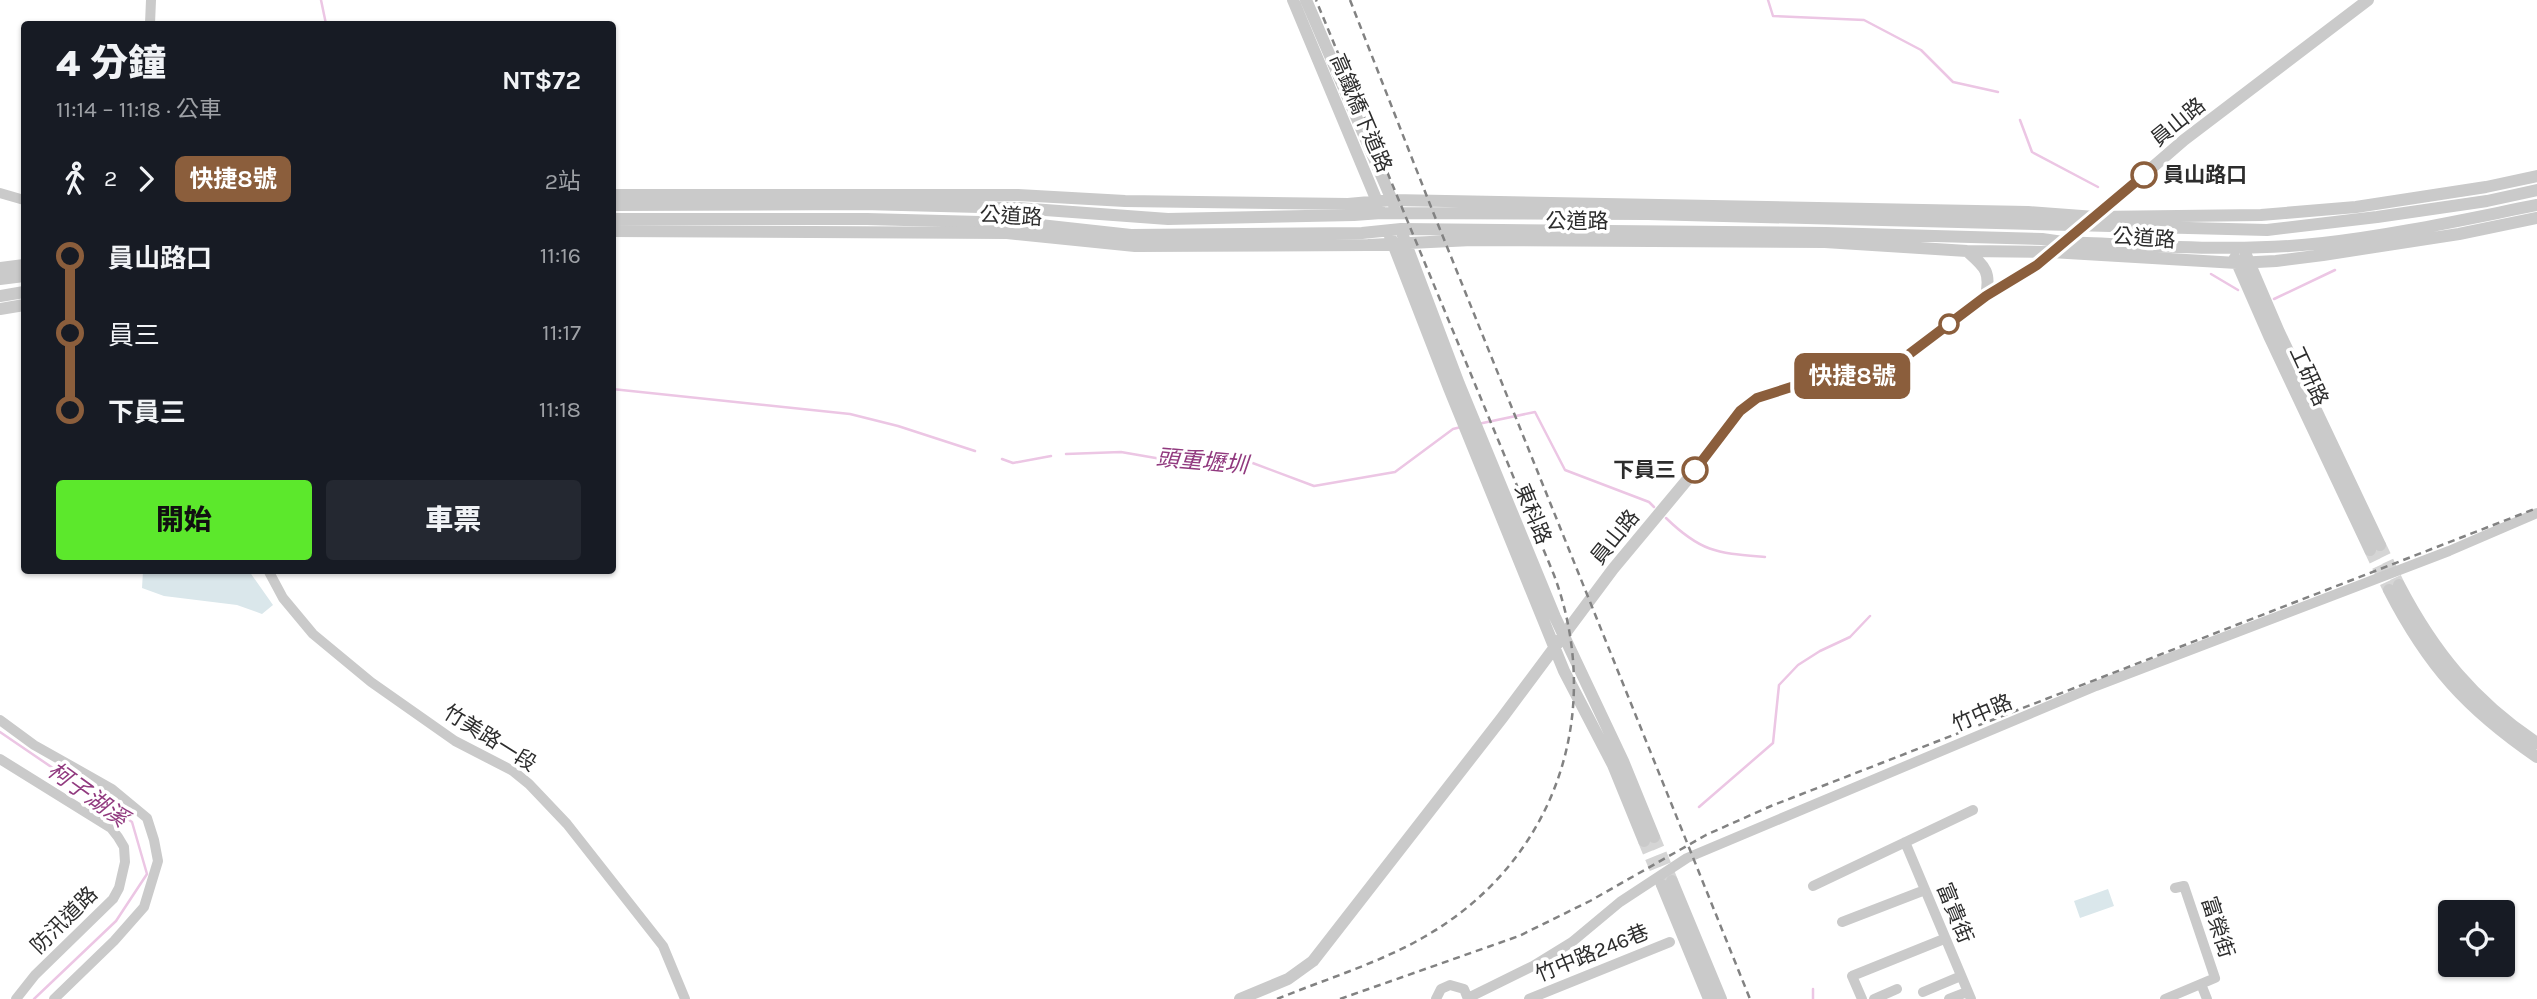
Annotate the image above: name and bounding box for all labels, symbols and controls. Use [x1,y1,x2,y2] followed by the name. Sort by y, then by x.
[56,41,166,86] text: 4 分鐘
[1325,50,1397,176] street label: 高鐵橋下道路
[502,65,581,96] text: NT$72
[2146,93,2210,151] street label: 員山路
[56,96,222,123] text: 11:14 – 11:18 · 公車
[56,160,94,198] icon: walk
[127,160,165,198] icon: forward
[2131,162,2157,188] marker: 員山路口
[2163,163,2247,187] place label: 員山路口
[104,165,117,192] text: 2
[189,165,277,193] text: 快捷8號
[545,168,581,195] text: 2站
[979,202,1043,230] street label: 公道路
[1546,209,1609,233] street label: 公道路
[2112,224,2176,252] street label: 公道路
[540,242,581,269] text: 11:16
[108,243,212,274] text: 員山路口
[1939,314,1959,334] unlabelled marker
[542,319,581,346] text: 11:17
[108,320,160,351] text: 員三
[2285,342,2333,410] street label: 工研路
[1803,353,1901,399] line badge: 快捷8號
[1808,362,1896,390] text: 快捷8號
[539,396,581,423] text: 11:18
[108,397,186,428] text: 下員三
[1155,444,1252,479] water label: 頭重壢圳
[1682,457,1708,483] marker: 下員三
[1613,458,1676,482] place label: 下員三
[56,480,312,560] button: 開始
[326,480,581,560] button: 車票
[1510,480,1556,548] street label: 東科路
[1586,505,1644,569] street label: 員山路
[1948,690,2016,736] street label: 竹中路
[439,700,541,776] street label: 竹美路一段
[43,756,135,834] water label: 柯子湖溪
[1932,879,1978,947] street label: 富貴街
[26,882,102,958] street label: 防汛道路
[2197,893,2239,961] street label: 富榮街
[2438,900,2515,977] map controls
[2438,900,2515,977] button: locate
[1532,919,1652,987] street label: 竹中路246巷

